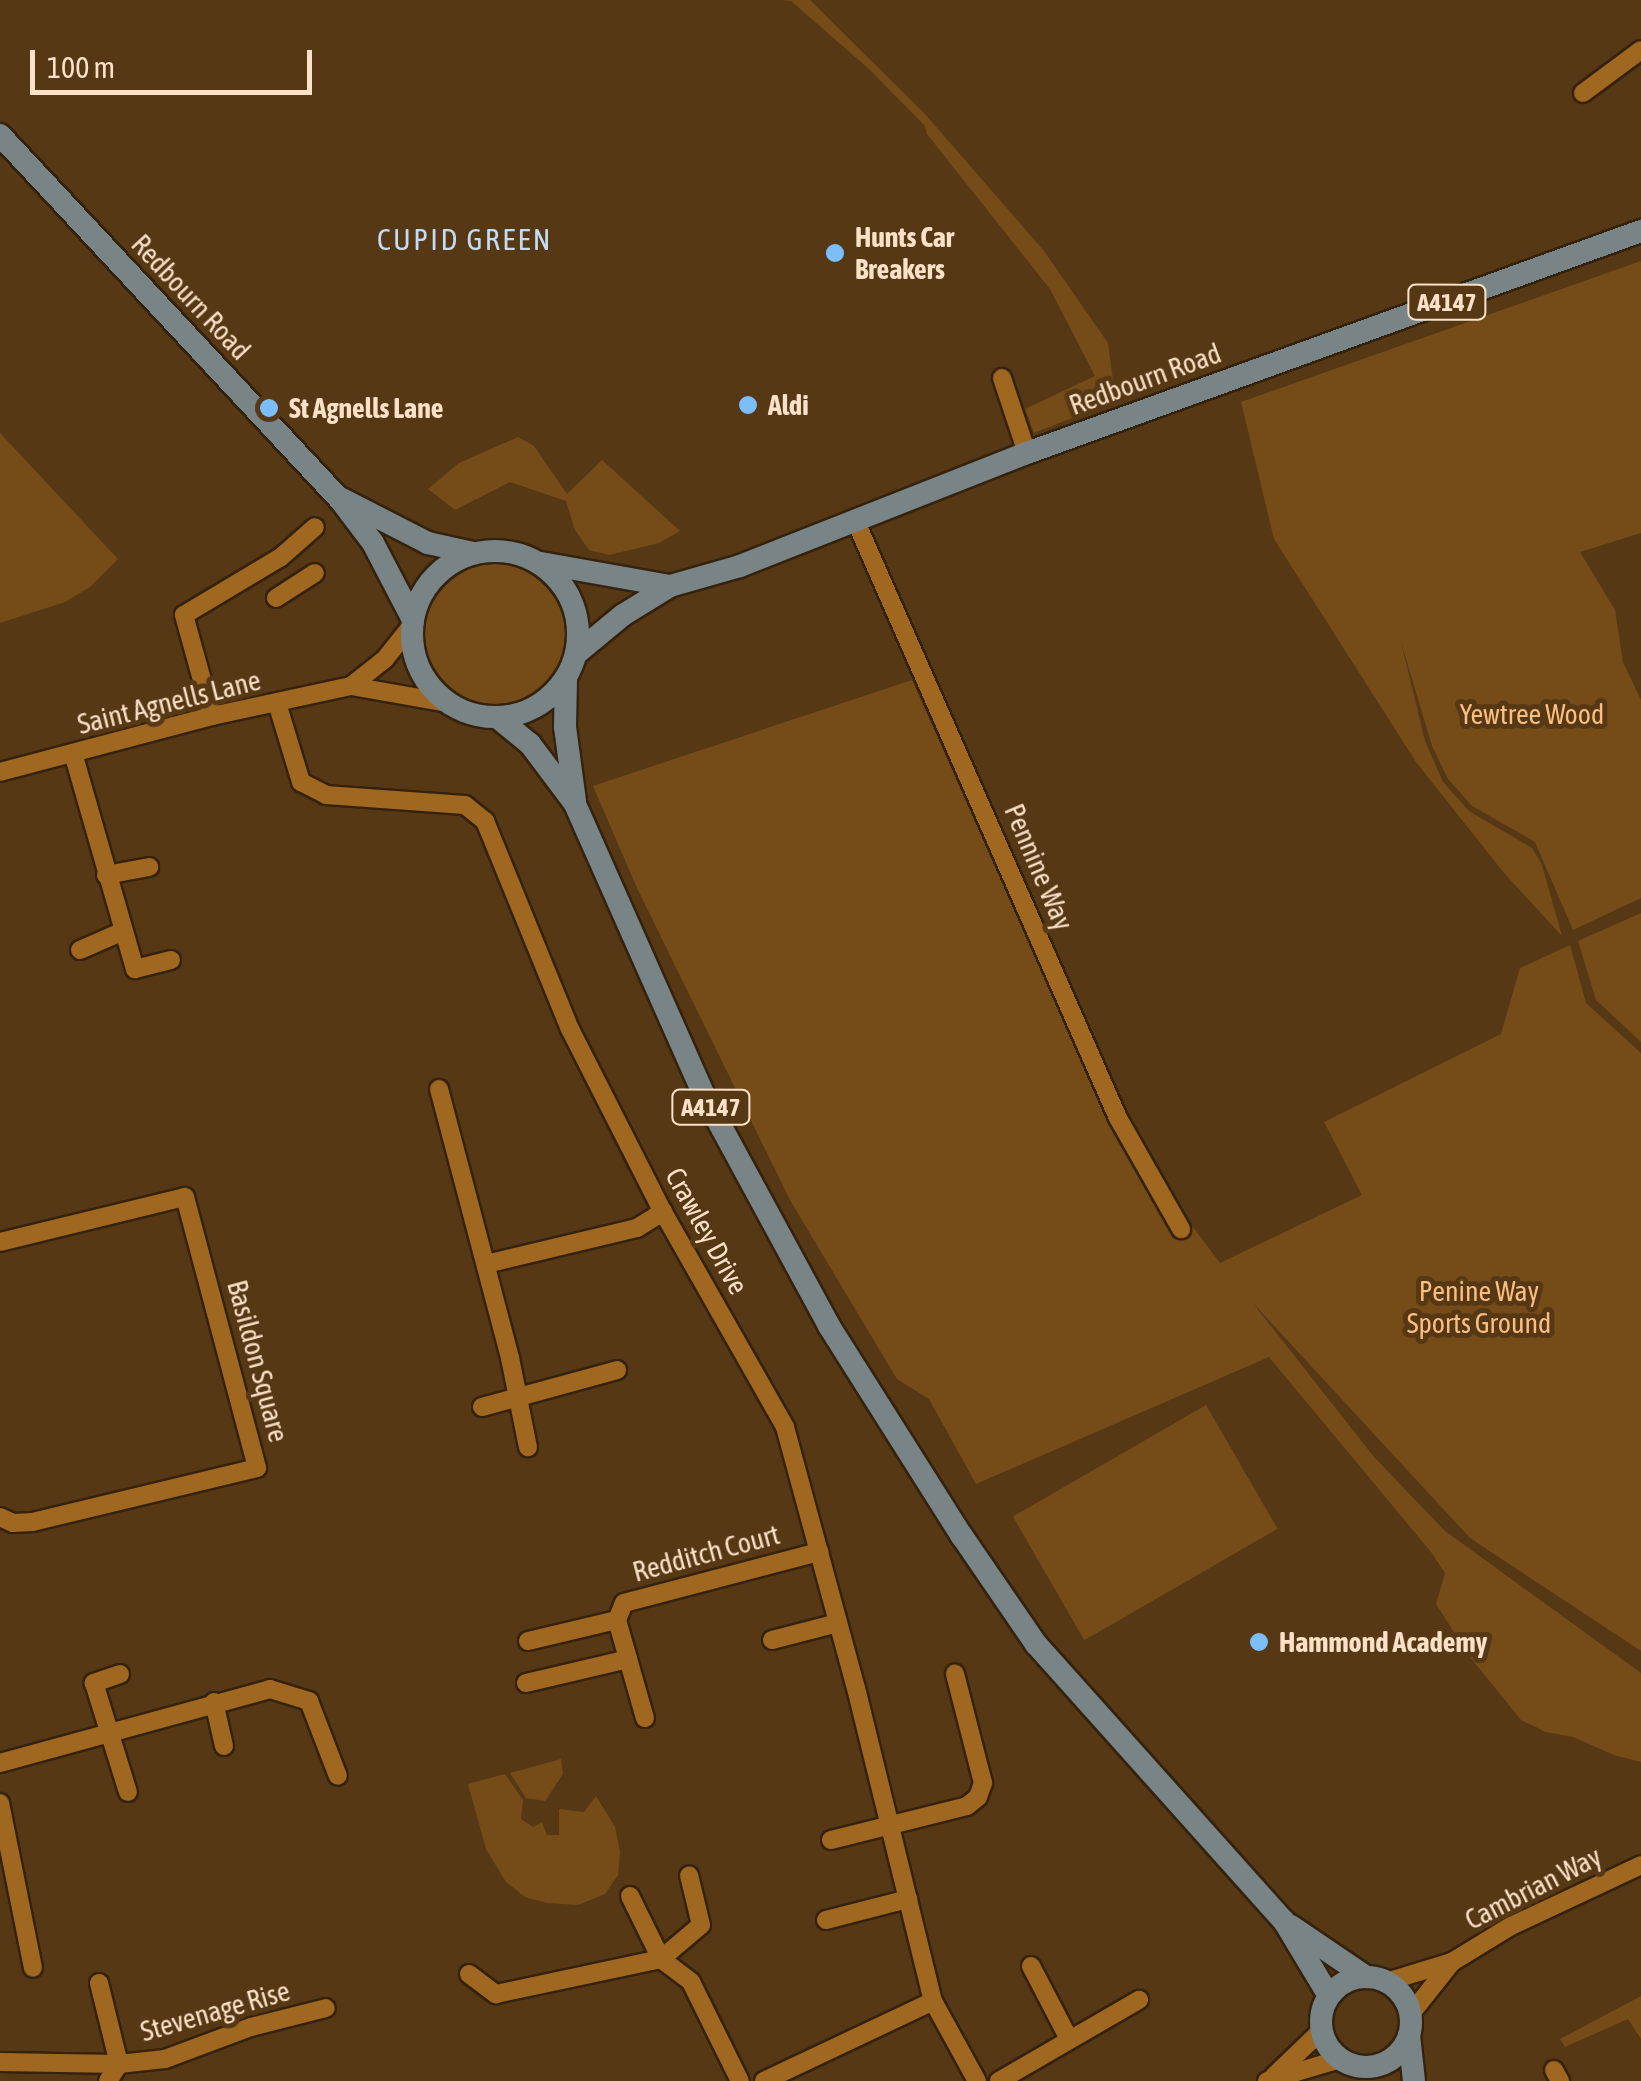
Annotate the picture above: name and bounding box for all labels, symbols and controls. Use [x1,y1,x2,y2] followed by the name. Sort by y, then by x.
[35,30,318,92] scale bar
[47,50,115,84] text: 100 m
[855,220,954,286] place label: Hunts Car Breakers
[377,221,553,257] district label: CUPID GREEN
[125,227,257,367] street label: Redbourn Road
[824,242,846,264] marker: Hunts Car Breakers
[1407,282,1487,322] road number: A4147
[1065,336,1225,422] street label: Redbourn Road
[768,388,809,422] place label: Aldi
[289,391,443,425] place label: St Agnells Lane
[737,394,759,416] marker: Aldi
[258,397,280,419] marker: St Agnells Lane
[74,663,264,741] street label: Saint Agnells Lane
[1460,697,1604,731] park label: Yewtree Wood
[997,799,1081,935] street label: Pennine Way
[671,1087,751,1127] road number: A4147
[659,1162,755,1300] street label: Crawley Drive
[1407,1274,1551,1340] park label: Penine Way Sports Ground
[220,1276,296,1446] street label: Basildon Square
[629,1517,783,1589] street label: Redditch Court
[1279,1625,1487,1659] place label: Hammond Academy
[1248,1631,1270,1653] marker: Hammond Academy
[1459,1839,1607,1937] street label: Cambrian Way
[137,1974,293,2048] street label: Stevenage Rise

